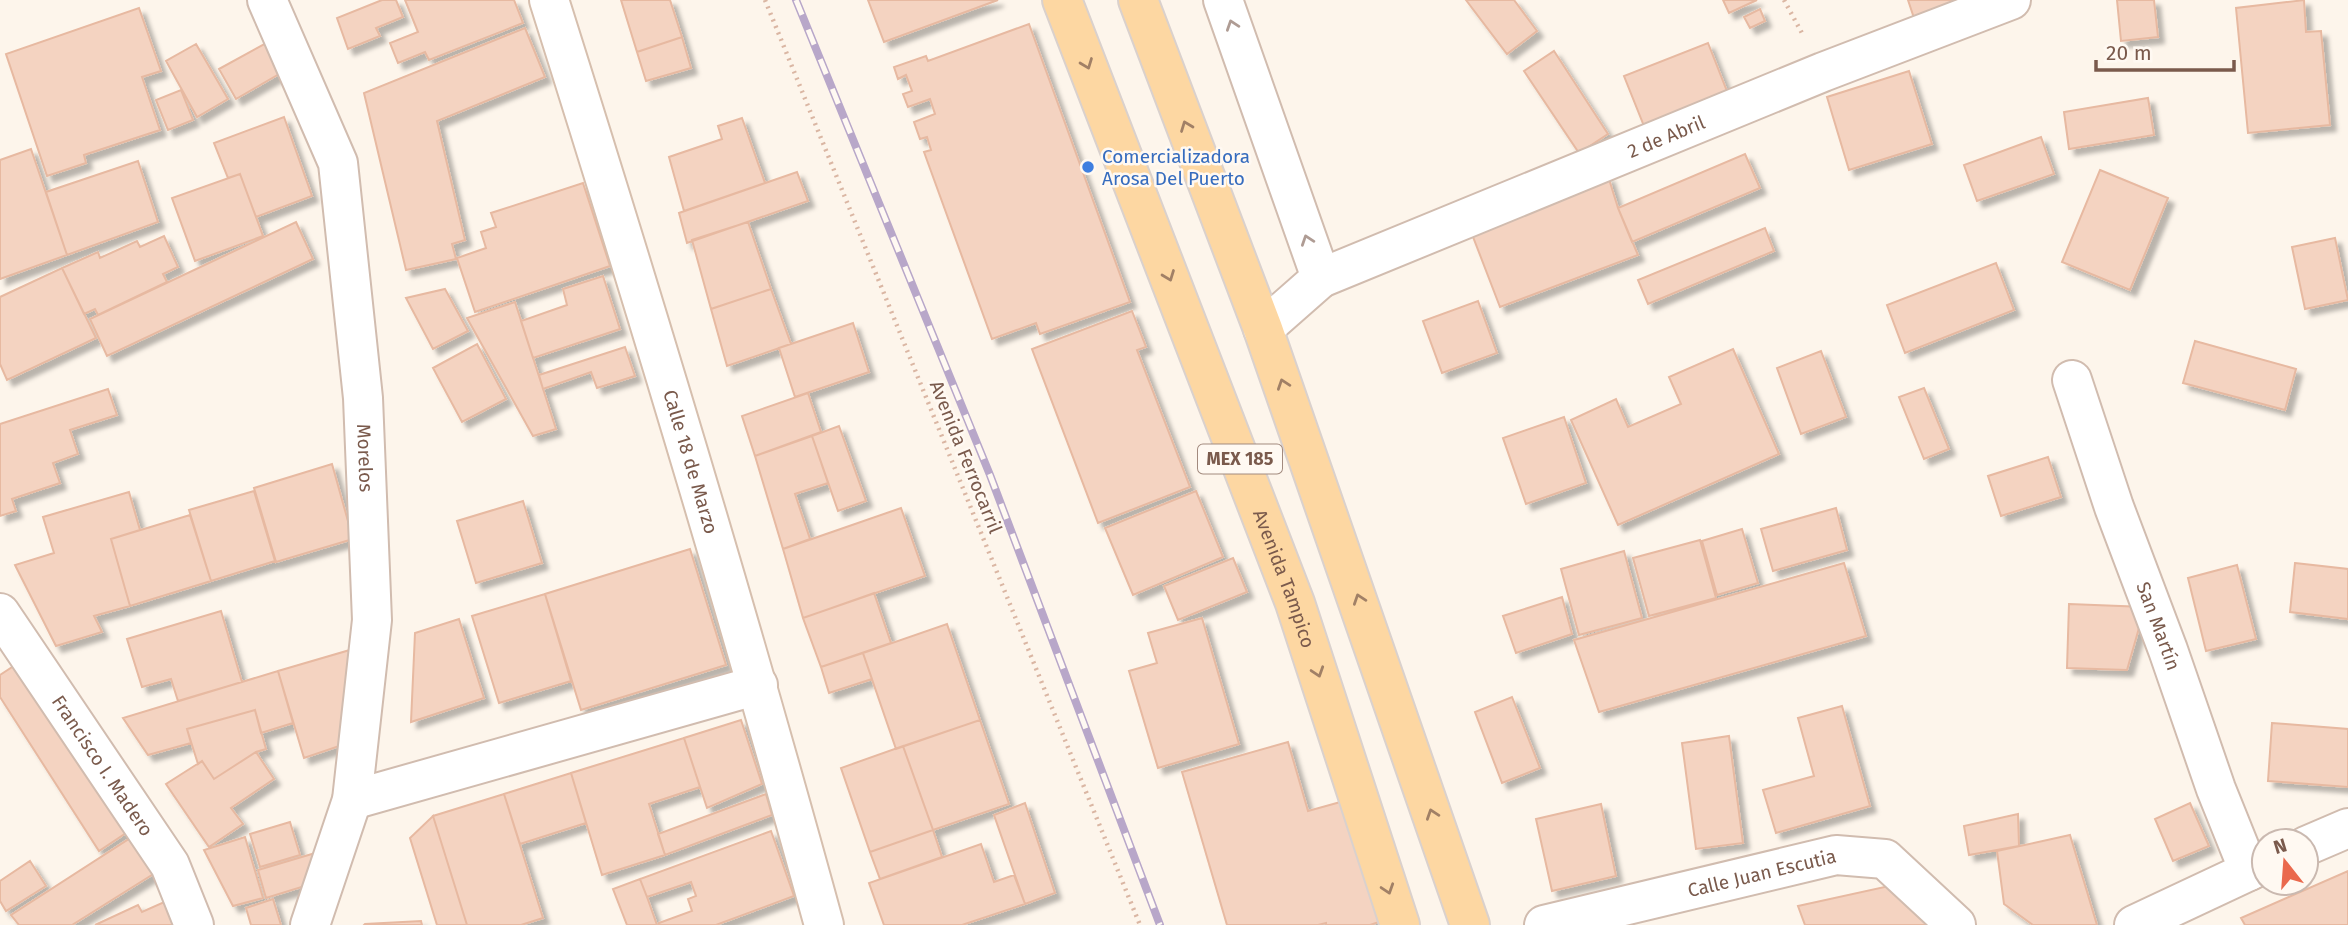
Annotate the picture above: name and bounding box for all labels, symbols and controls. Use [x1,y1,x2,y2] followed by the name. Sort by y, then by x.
[1226,20,1240,32] one-way arrow
[2096,28,2234,72] scale bar
[2106,40,2152,66] text: 20 m
[1079,57,1093,69] one-way arrow
[1624,110,1709,163] street label: 2 de Abril
[1180,120,1194,132] one-way arrow
[1102,145,1250,190] place label: Comercializadora Arosa Del Puerto
[1080,159,1096,175] marker: Comercializadora Arosa Del Puerto
[1302,234,1316,246] one-way arrow
[1161,269,1175,281] one-way arrow
[925,377,1007,537] street label: Avenida Ferrocarril
[1277,379,1291,391] one-way arrow
[659,387,723,536] street label: Calle 18 de Marzo
[353,423,378,493] street label: Morelos
[1198,444,1282,474] road number: MEX 185
[1248,506,1320,651] street label: Avenida Tampico
[2132,579,2186,673] street label: San Martín
[1353,593,1367,605] one-way arrow
[1310,666,1324,678] one-way arrow
[47,691,159,840] street label: Francisco I. Madero
[1426,809,1440,821] one-way arrow
[2250,827,2320,897] north arrow
[2271,833,2290,859] text: N
[1685,844,1838,902] street label: Calle Juan Escutia
[1380,882,1395,894] one-way arrow

